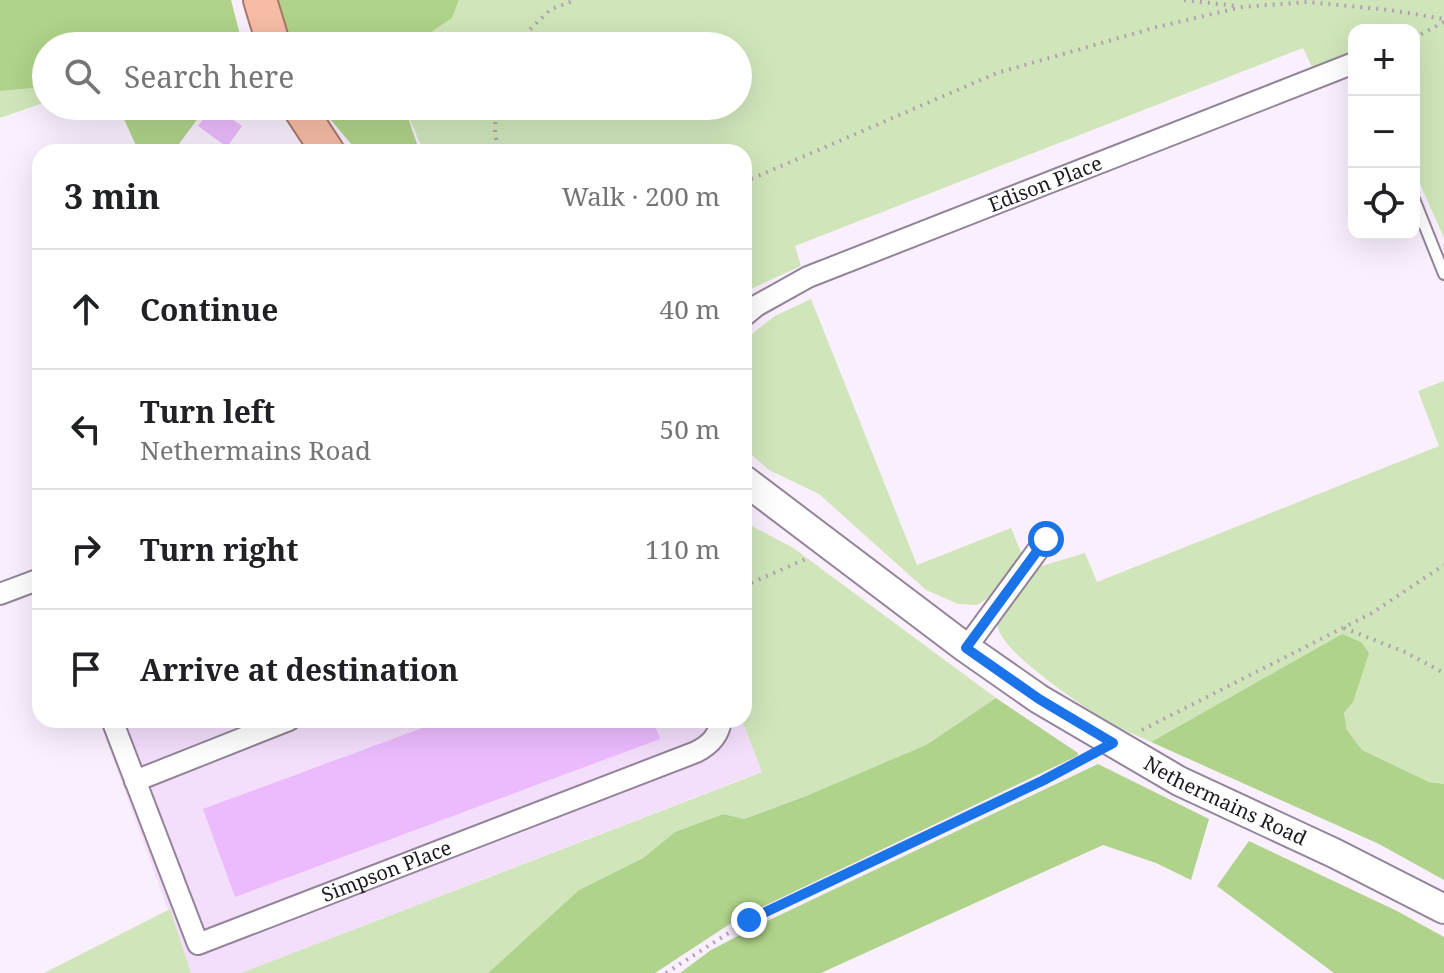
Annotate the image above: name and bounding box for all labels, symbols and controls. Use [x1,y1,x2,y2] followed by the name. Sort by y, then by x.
[1348,24,1420,240] map controls
[1348,24,1420,96] button: +
[32,32,752,120] search box
[60,54,104,98] icon: search
[124,56,294,97] text: Search here
[1348,96,1420,168] button: −
[984,149,1106,218] street label: Edison Place
[1348,168,1420,240] button: locate
[64,173,160,219] text: 3 min
[562,178,720,214] text: Walk · 200 m
[64,287,108,331] icon: ahead
[140,289,278,330] text: Continue
[660,291,720,327] text: 40 m
[140,391,275,432] text: Turn left
[64,407,108,451] icon: left
[660,411,720,447] text: 50 m
[140,432,371,468] text: Nethermains Road
[1028,521,1064,557] route start
[64,527,108,571] icon: right
[140,529,298,570] text: Turn right
[645,531,720,567] text: 110 m
[64,647,108,691] icon: arrive
[140,649,459,690] text: Arrive at destination
[1139,749,1311,851] street label: Nethermains Road
[317,834,455,908] street label: Simpson Place
[731,902,767,938] route end

